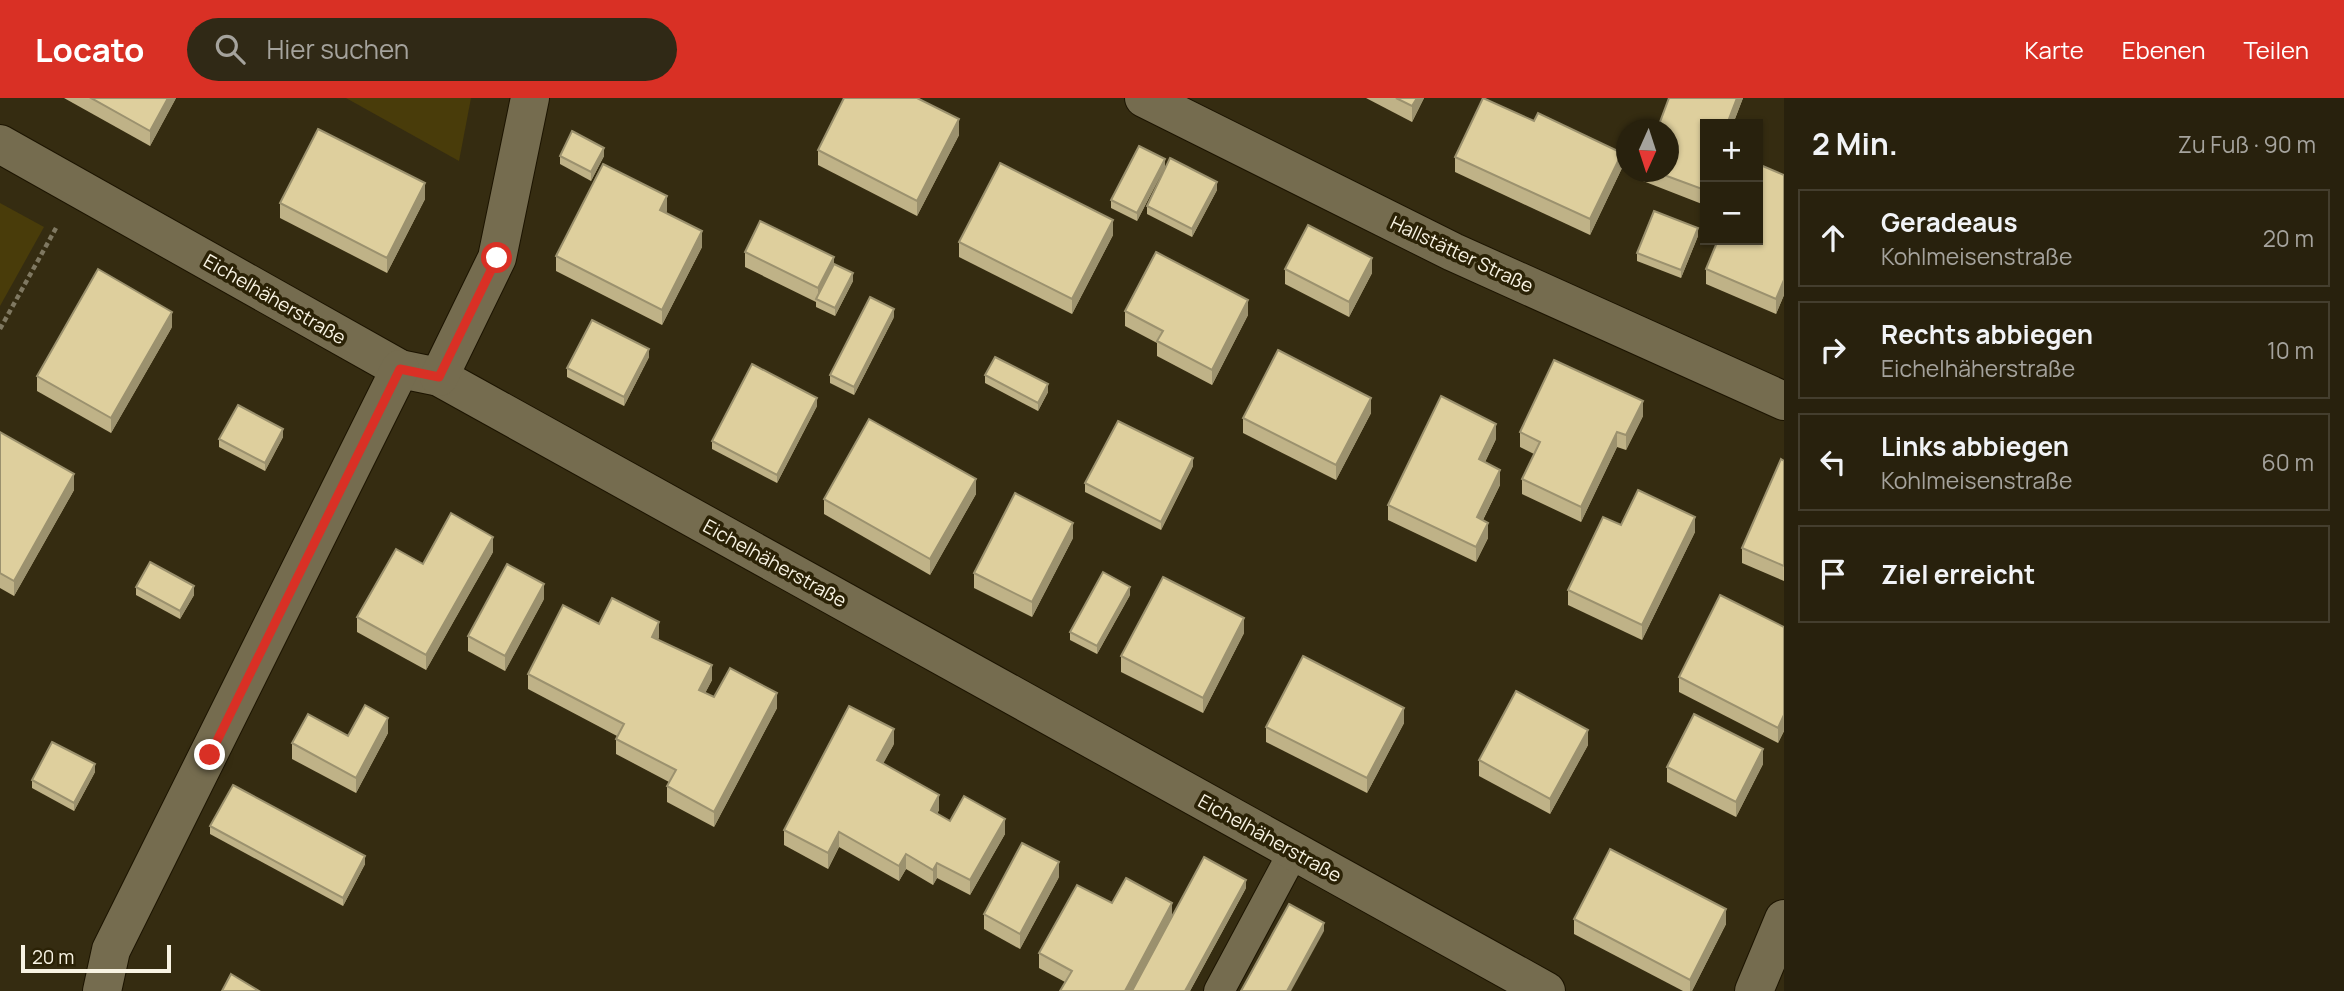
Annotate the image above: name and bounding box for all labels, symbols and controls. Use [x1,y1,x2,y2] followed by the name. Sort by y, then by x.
[187,18,677,81] search box
[35,27,145,72] text: Locato
[211,30,249,68] icon: search
[267,31,409,67] text: Hier suchen
[2024,33,2084,66] text: Karte
[2122,33,2205,66] text: Ebenen
[2243,33,2309,66] text: Teilen
[1616,119,1679,182] north arrow
[1700,119,1763,245] map controls
[1700,119,1763,182] button: +
[1812,123,1898,164] text: 2 Min.
[2178,128,2316,160] text: Zu Fuß · 90 m
[1700,182,1763,245] button: −
[1881,204,2017,240] text: Geradeaus
[1386,209,1538,299] street label: Hallstätter Straße
[1814,219,1852,257] icon: ahead
[2263,222,2314,254] text: 20 m
[1881,240,2073,272] text: Kohlmeisenstraße
[481,242,512,273] route start
[199,248,351,350] street label: Eichelhäherstraße
[1881,316,2093,352] text: Rechts abbiegen
[1814,331,1852,369] icon: right
[2267,334,2314,366] text: 10 m
[1881,352,2075,384] text: Eichelhäherstraße
[1881,428,2069,464] text: Links abbiegen
[1814,443,1852,481] icon: left
[2262,446,2314,478] text: 60 m
[1881,464,2073,496] text: Kohlmeisenstraße
[699,513,851,613] street label: Eichelhäherstraße
[1814,555,1852,593] icon: arrive
[1881,556,2035,592] text: Ziel erreicht
[194,739,225,770] route end
[1194,788,1346,888] street label: Eichelhäherstraße
[21,942,172,974] scale bar
[32,944,74,970] text: 20 m

